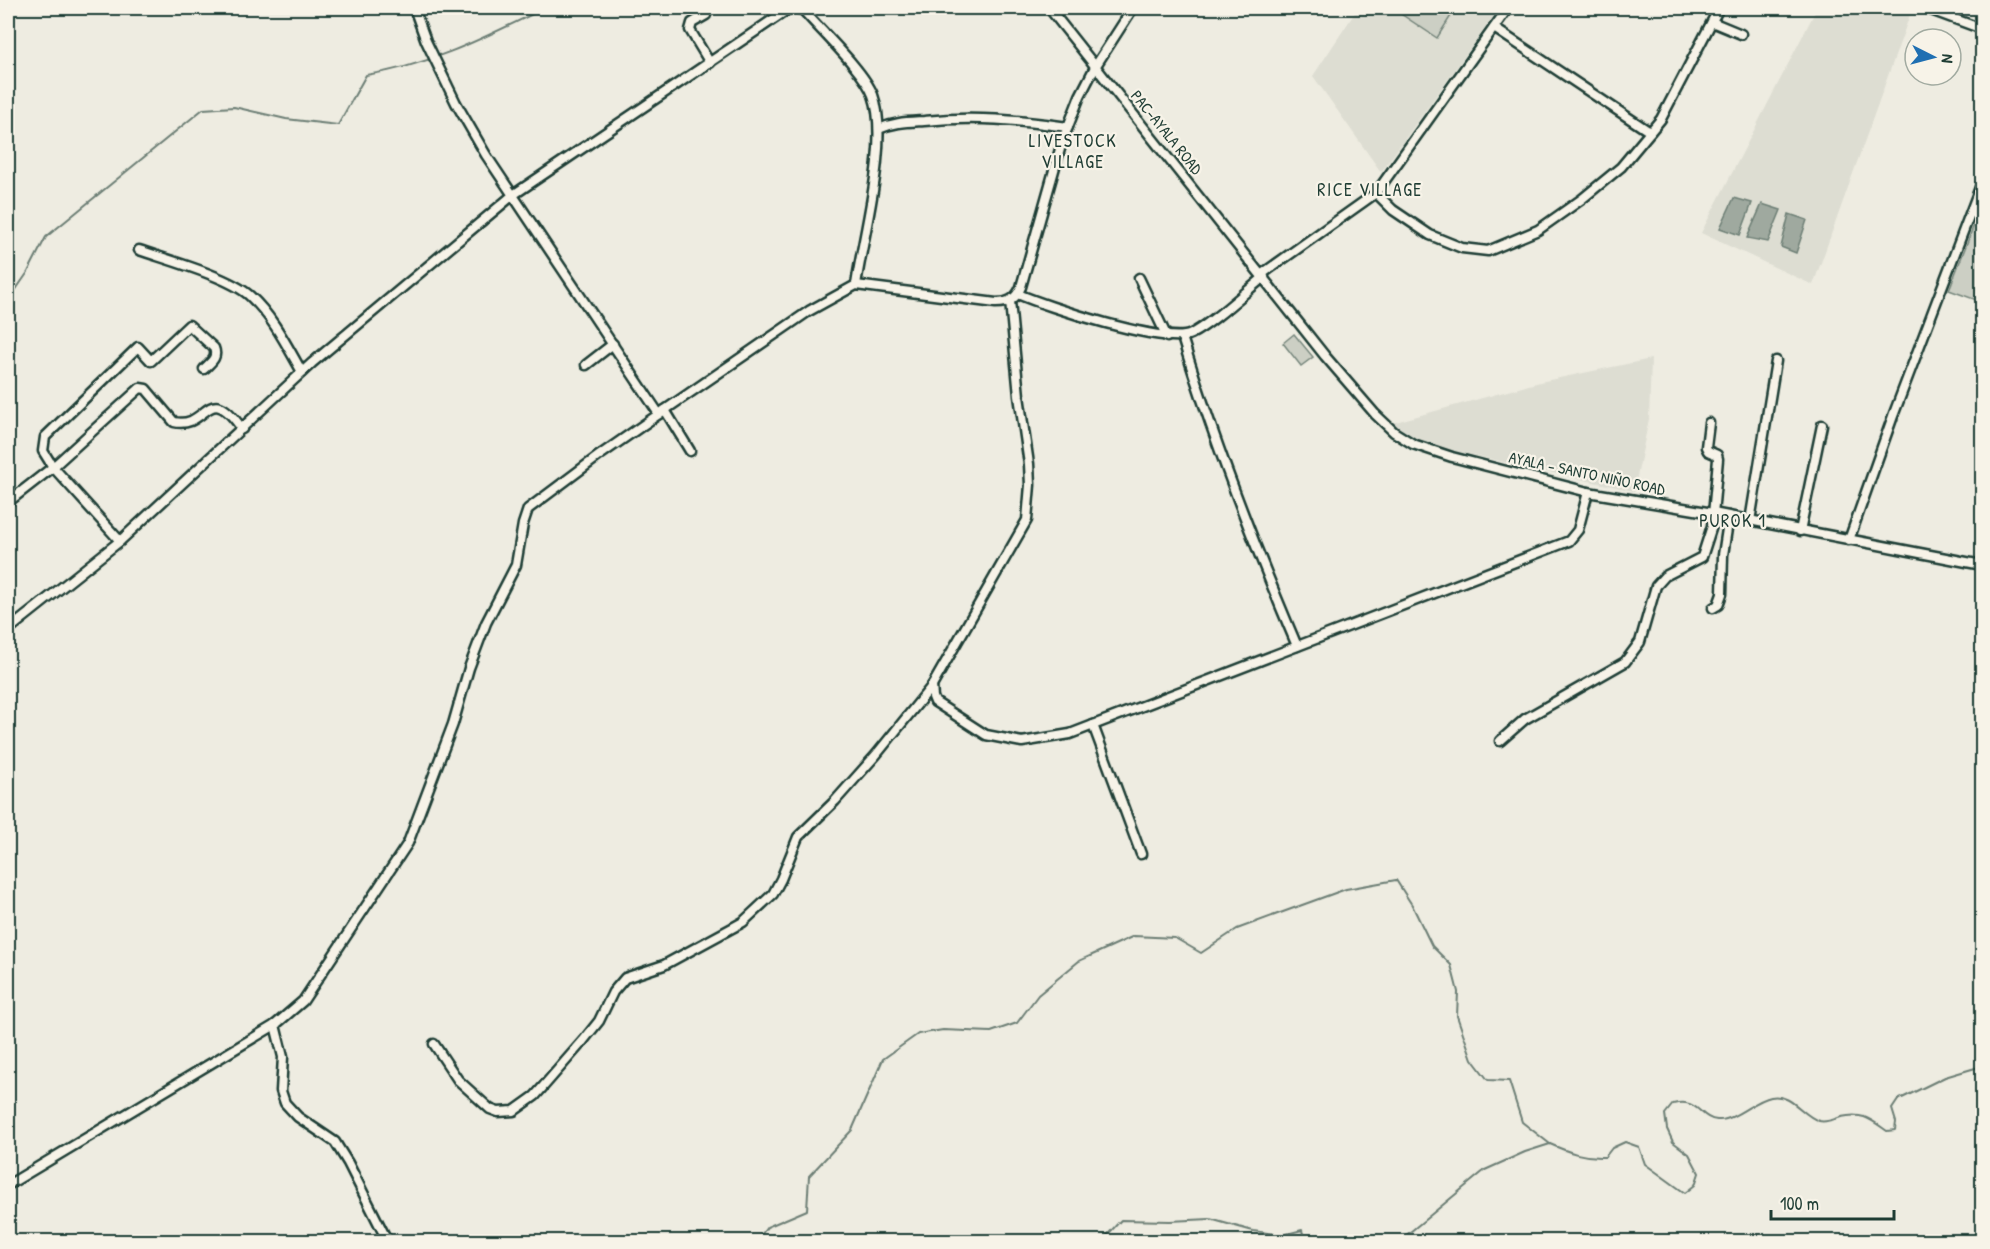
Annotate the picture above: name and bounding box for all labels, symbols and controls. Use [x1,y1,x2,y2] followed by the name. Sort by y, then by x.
[1903,27,1963,87] north arrow
[1936,53,1959,64] text: N
[1126,85,1208,179] street label: PAC-AYALA ROAD
[1029,128,1117,174] district label: LIVESTOCK VILLAGE
[1317,177,1423,202] district label: RICE VILLAGE
[1507,446,1668,500] street label: AYALA – SANTO NIÑO ROAD
[1699,508,1767,533] district label: PUROK 1
[1771,1183,1894,1221] scale bar
[1780,1191,1819,1216] text: 100 m

